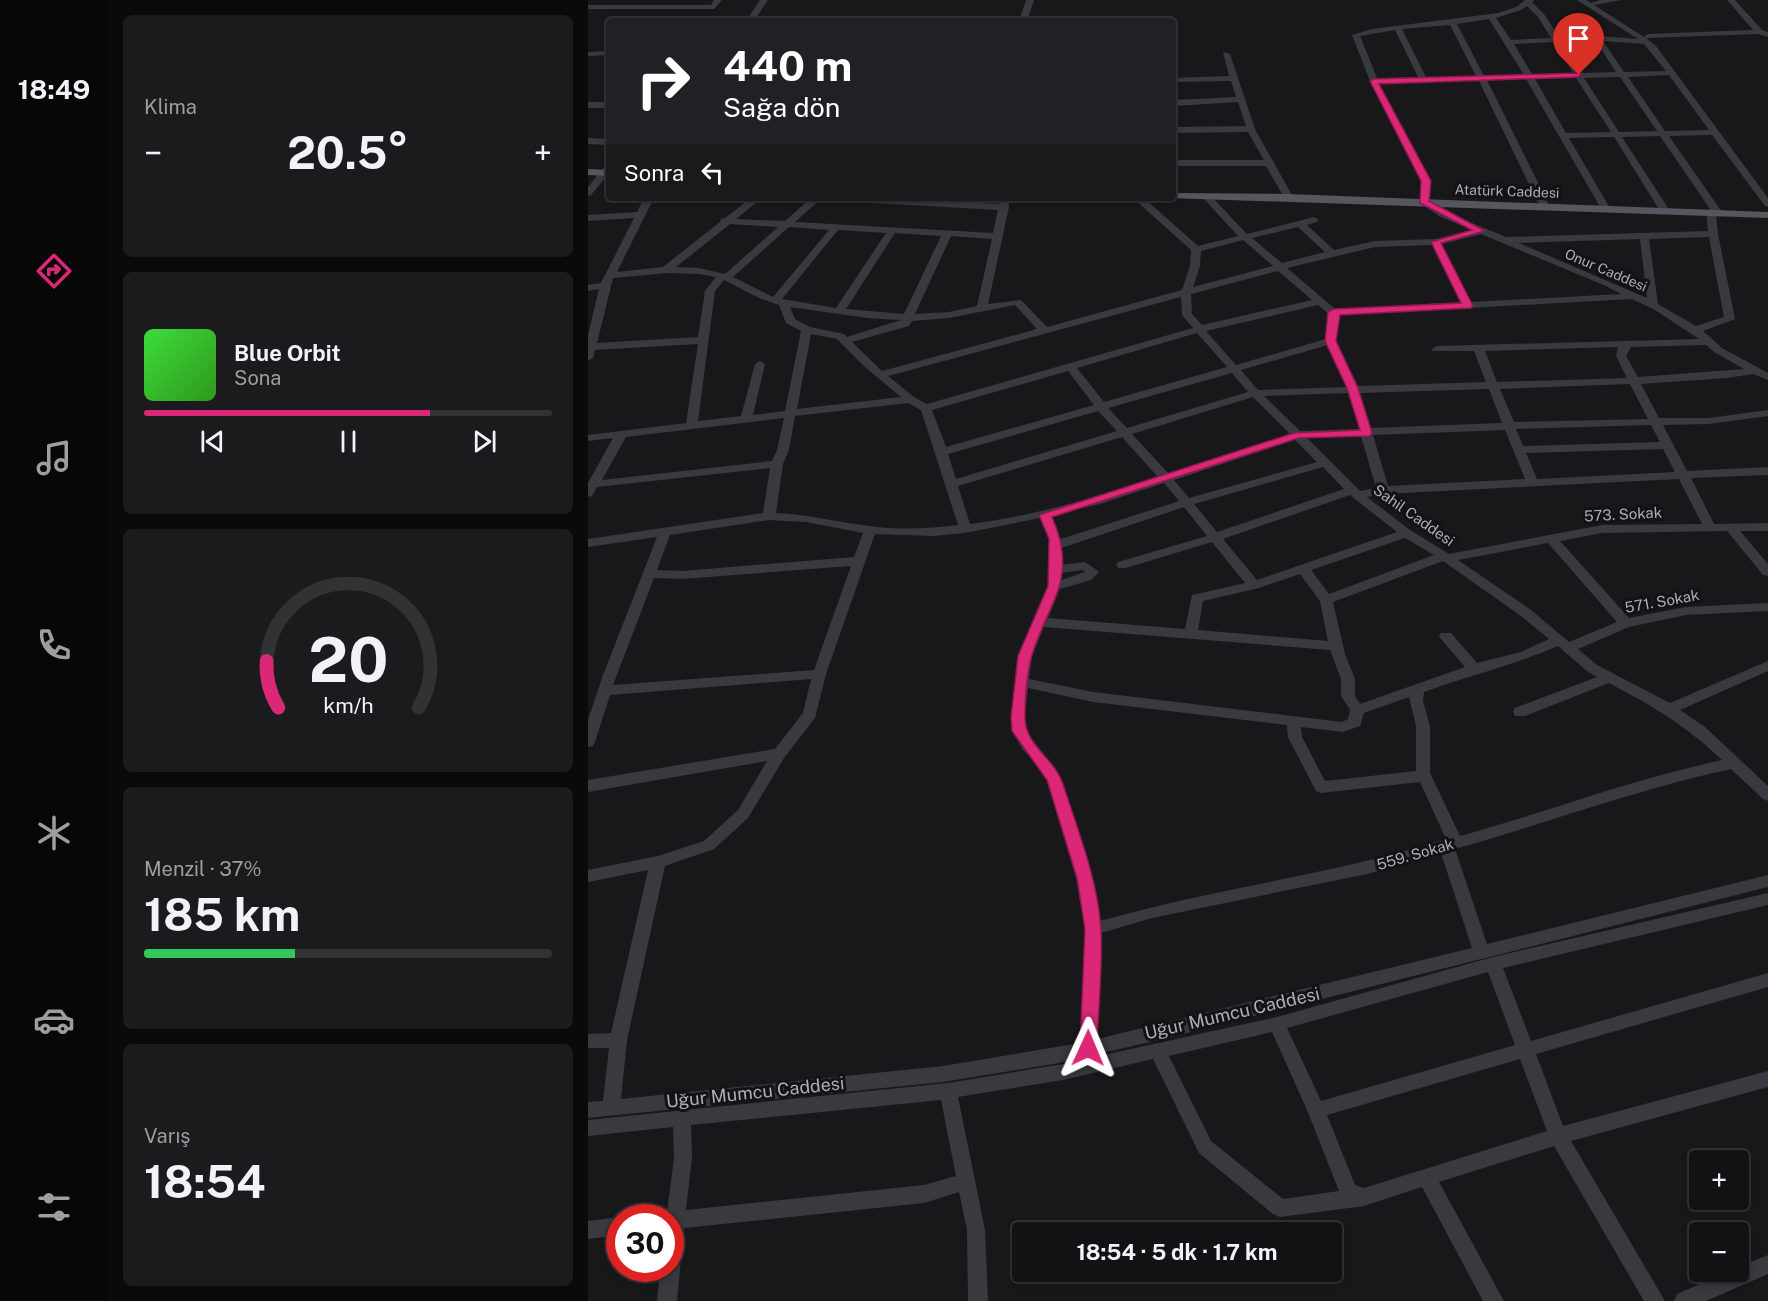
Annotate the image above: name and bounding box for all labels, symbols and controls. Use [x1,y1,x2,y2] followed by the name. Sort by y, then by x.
[1553,13,1604,75] pin
[1562,22,1595,55] icon: arrive
[723,41,852,90] text: 440 m
[624,42,702,120] icon: right
[18,73,90,105] text: 18:49
[723,91,840,123] text: Sağa dön
[144,95,197,119] text: Klima
[287,126,409,179] text: 20.5°
[144,134,162,172] text: −
[534,134,552,172] text: +
[696,156,729,189] icon: left
[624,160,684,186] text: Sonra
[1454,181,1560,201] street label: Atatürk Caddesi
[1563,246,1649,294] street label: Onur Caddesi
[33,250,75,292] icon: directions
[234,340,341,366] text: Blue Orbit
[234,366,281,390] text: Sona
[196,425,229,458] icon: previous
[332,425,365,458] icon: pause
[468,425,501,458] icon: next
[33,437,75,479] icon: music
[1370,481,1458,549] street label: Sahil Caddesi
[1584,503,1662,525] street label: 573. Sokak
[1623,586,1701,616] street label: 571. Sokak
[308,623,388,696] text: 20
[33,624,75,666] icon: phone
[323,693,373,718] text: km/h
[33,812,75,854] icon: climate
[1375,835,1455,873] street label: 559. Sokak
[144,857,262,881] text: Menzil · 37%
[144,888,300,941] text: 185 km
[1142,983,1322,1043] street label: Uğur Mumcu Caddesi
[33,999,75,1041] icon: car
[1056,1016,1120,1080] position arrow
[665,1072,845,1112] street label: Uğur Mumcu Caddesi
[144,1124,190,1148] text: Varış
[1689,1150,1749,1282] map controls
[1689,1150,1749,1210] button: +
[144,1155,265,1208] text: 18:54
[33,1186,75,1228] icon: filters
[606,1204,684,1282] speed limit sign: 30
[1689,1222,1749,1282] button: −
[1076,1239,1278,1265] text: 18:54 · 5 dk · 1.7 km

